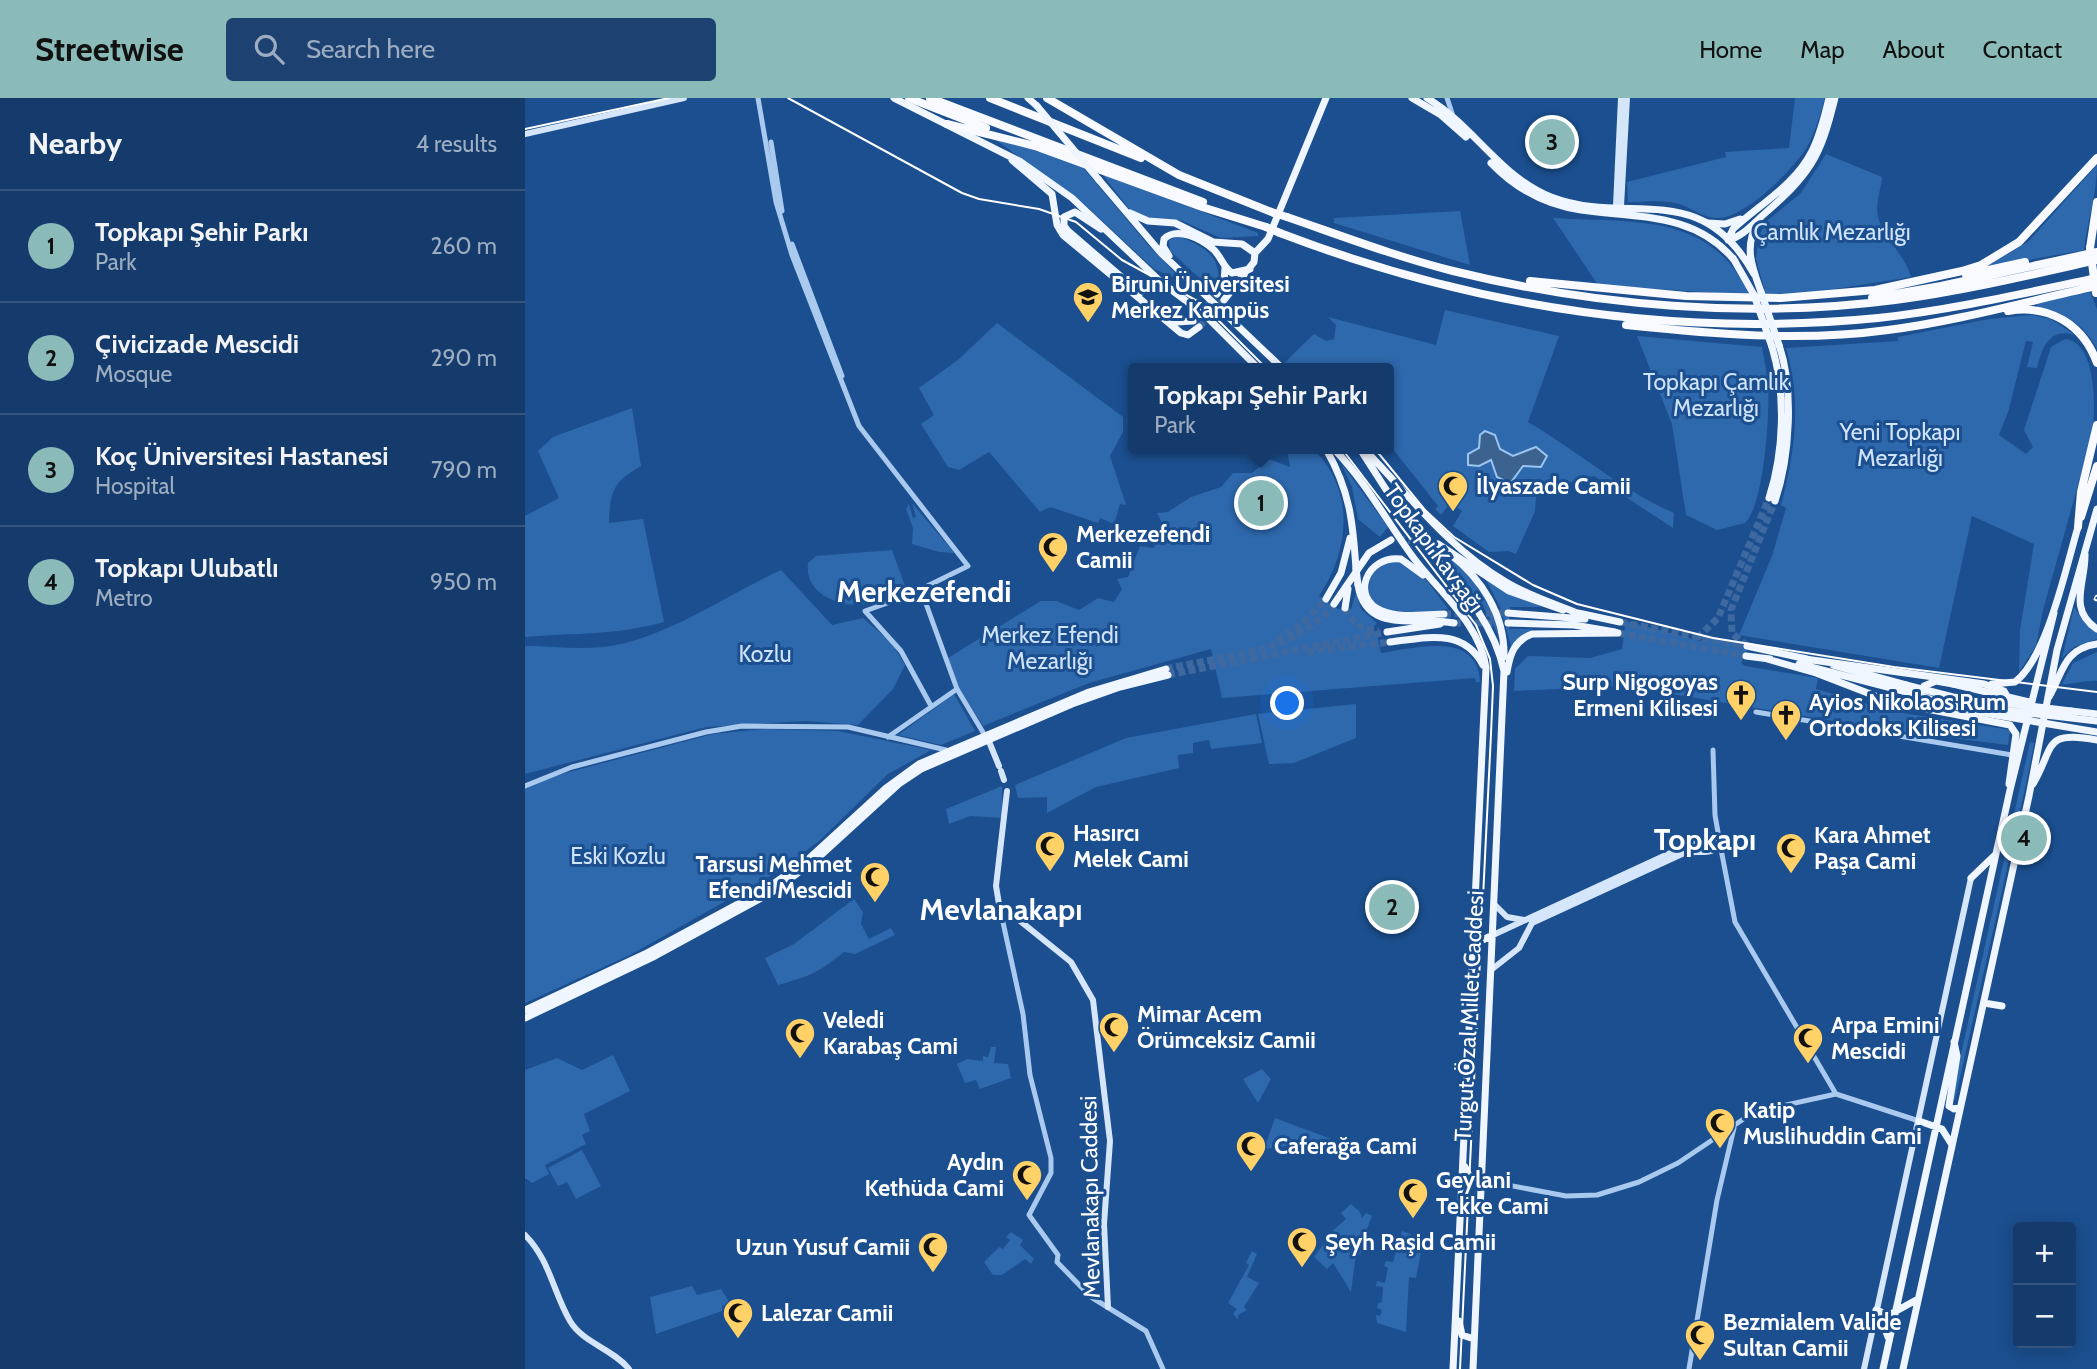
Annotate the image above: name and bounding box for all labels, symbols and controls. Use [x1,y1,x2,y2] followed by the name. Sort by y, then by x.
[226,18,716,81] search box
[35,29,184,69] text: Streetwise
[250,30,288,68] icon: search
[306,33,435,65] text: Search here
[1699,35,1762,64] text: Home
[1800,35,1845,64] text: Map
[1883,35,1945,64] text: About
[1983,35,2062,64] text: Contact
[1529,116,1575,168] pin: 3
[28,125,122,162] text: Nearby
[416,130,497,158] text: 4 results
[95,216,309,248] text: Topkapı Şehir Parkı
[1753,218,1911,246] park label: Çamlık Mezarlığı
[47,232,55,260] text: 1
[430,232,497,260] text: 260 m
[95,248,136,276] text: Park
[1111,270,1290,324] place label: Biruni Üniversitesi Merkez Kampüs
[1071,280,1105,324] school or university icon: Biruni Üniversitesi Merkez Kampüs
[95,328,299,360] text: Çivicizade Mescidi
[45,344,57,372] text: 2
[430,344,497,372] text: 290 m
[95,360,172,388] text: Mosque
[1128,363,1394,454] popup
[1643,368,1790,422] park label: Topkapı Çamlık Mezarlığı
[1154,379,1368,411] text: Topkapı Şehir Parkı
[1154,411,1196,439] text: Park
[1839,418,1960,472] park label: Yeni Topkapı Mezarlığı
[95,440,389,472] text: Koç Üniversitesi Hastanesi
[45,456,57,484] text: 3
[431,456,497,484] text: 790 m
[1436,469,1470,513] mosque icon: İlyaszade Camii
[95,472,175,500] text: Hospital
[1476,472,1631,500] place label: İlyaszade Camii
[1238,477,1284,529] pin: 1
[1378,478,1490,618] street label: Topkapı Kavşağı
[1076,520,1210,574] place label: Merkezefendi Camii
[1036,530,1070,574] mosque icon: Merkezefendi Camii
[95,552,279,584] text: Topkapı Ulubatlı
[44,568,58,596] text: 4
[430,568,497,596] text: 950 m
[836,573,1012,610] district label: Merkezefendi
[95,584,153,612] text: Metro
[981,621,1119,675] park label: Merkez Efendi Mezarlığı
[739,640,791,668] park label: Kozlu
[1562,668,1718,722] place label: Surp Nigogoyas Ermeni Kilisesi
[1724,678,1758,722] church icon: Surp Nigogoyas Ermeni Kilisesi
[1270,686,1304,720] your location
[1809,688,2006,742] place label: Ayios Nikolaos Rum Ortodoks Kilisesi
[1769,698,1803,742] church icon: Ayios Nikolaos Rum Ortodoks Kilisesi
[2001,812,2047,864] pin: 4
[1073,819,1189,873] place label: Hasırcı Melek Cami
[1654,821,1756,858] district label: Topkapı
[1814,821,1931,875] place label: Kara Ahmet Paşa Cami
[1033,829,1067,873] mosque icon: Hasırcı Melek Cami
[1774,831,1808,875] mosque icon: Kara Ahmet Paşa Cami
[570,842,666,870] park label: Eski Kozlu
[695,850,852,904] place label: Tarsusi Mehmet Efendi Mescidi
[858,860,892,904] mosque icon: Tarsusi Mehmet Efendi Mescidi
[1369,881,1415,933] pin: 2
[1448,890,1490,1142] street label: Turgut Özal Millet Caddesi
[920,891,1082,928] district label: Mevlanakapı
[1137,1000,1316,1054] place label: Mimar Acem Örümceksiz Camii
[823,1006,958,1060] place label: Veledi Karabaş Cami
[1097,1010,1131,1054] mosque icon: Mimar Acem Örümceksiz Camii
[1831,1011,1939,1065] place label: Arpa Emini Mescidi
[783,1016,817,1060] mosque icon: Veledi Karabaş Cami
[1791,1021,1825,1065] mosque icon: Arpa Emini Mescidi
[1074,1095,1106,1299] street label: Mevlanakapı Caddesi
[1743,1096,1922,1150] place label: Katip Muslihuddin Cami
[1703,1106,1737,1150] mosque icon: Katip Muslihuddin Cami
[1234,1129,1268,1173] mosque icon: Caferağa Cami
[1274,1132,1417,1160] place label: Caferağa Cami
[865,1148,1004,1202] place label: Aydın Kethüda Cami
[1010,1158,1044,1202] mosque icon: Aydın Kethüda Cami
[1436,1166,1549,1220] place label: Geylani Tekke Cami
[1396,1176,1430,1220] mosque icon: Geylani Tekke Cami
[2013,1222,2076,1348] map controls
[2013,1222,2076,1285] button: +
[1285,1225,1319,1269] mosque icon: Şeyh Raşid Camii
[1325,1228,1496,1256] place label: Şeyh Raşid Camii
[916,1230,950,1274] mosque icon: Uzun Yusuf Camii
[735,1233,910,1261] place label: Uzun Yusuf Camii
[2013,1285,2076,1348] button: −
[721,1296,755,1340] mosque icon: Lalezar Camii
[761,1299,893,1327] place label: Lalezar Camii
[1723,1308,1901,1362] place label: Bezmialem Valide Sultan Camii
[1683,1318,1717,1362] mosque icon: Bezmialem Valide Sultan Camii

